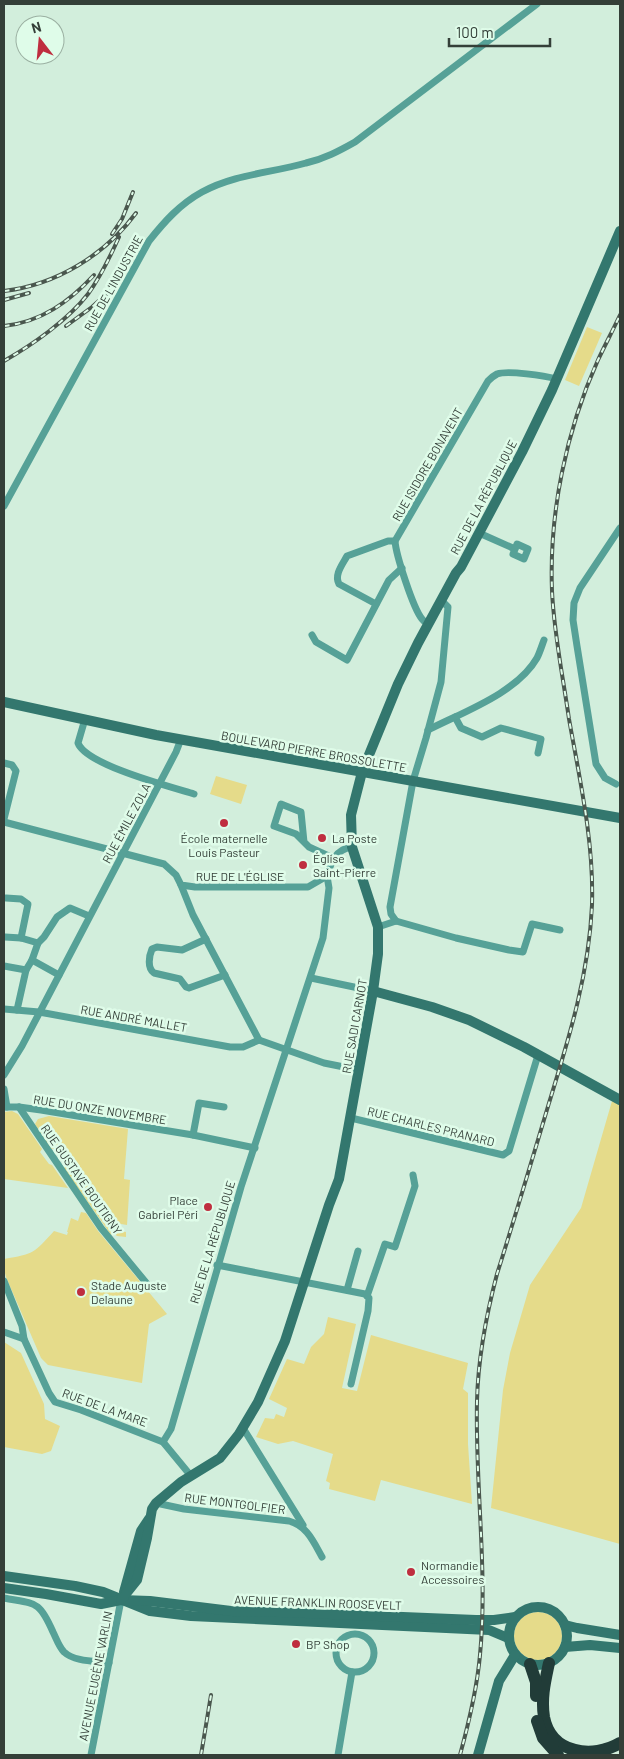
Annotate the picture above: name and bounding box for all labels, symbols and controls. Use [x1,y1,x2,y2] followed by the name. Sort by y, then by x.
[15,15,65,65] north arrow
[449,15,550,47] scale bar
[29,18,43,36] text: N
[456,23,494,41] text: 100 m
[81,233,145,333] street label: RUE DE L'INDUSTRIE
[389,405,465,523] street label: RUE ISIDORE BONAVENT
[447,437,519,557] street label: RUE DE LA RÉPUBLIQUE
[220,728,408,774] street label: BOULEVARD PIERRE BROSSOLETTE
[99,780,153,866] street label: RUE ÉMILE ZOLA
[218,817,230,829] marker: École maternelle Louis Pasteur
[180,831,268,859] place label: École maternelle Louis Pasteur
[332,831,377,845] place label: La Poste
[316,832,328,844] marker: La Poste
[313,851,376,879] place label: Église Saint-Pierre
[297,859,309,871] marker: Église Saint-Pierre
[196,869,284,883] street label: RUE DE L'ÉGLISE
[339,977,369,1075] street label: RUE SADI CARNOT
[80,1002,189,1034] street label: RUE ANDRÉ MALLET
[32,1092,168,1126] street label: RUE DU ONZE NOVEMBRE
[366,1103,496,1149] street label: RUE CHARLES PRANARD
[39,1121,125,1237] street label: RUE GUSTAVE BOUTIGNY
[187,1179,237,1305] street label: RUE DE LA RÉPUBLIQUE
[138,1193,198,1221] place label: Place Gabriel Péri
[202,1201,214,1213] marker: Place Gabriel Péri
[91,1278,167,1306] place label: Stade Auguste Delaune
[75,1286,87,1298] marker: Stade Auguste Delaune
[61,1385,149,1429] street label: RUE DE LA MARE
[184,1490,286,1516] street label: RUE MONTGOLFIER
[421,1558,484,1586] place label: Normandie Accessoires
[405,1566,417,1578] marker: Normandie Accessoires
[234,1592,402,1612] street label: AVENUE FRANKLIN ROOSEVELT
[76,1610,114,1742] street label: AVENUE EUGÈNE VARLIN
[306,1637,350,1651] place label: BP Shop
[290,1638,302,1650] marker: BP Shop

